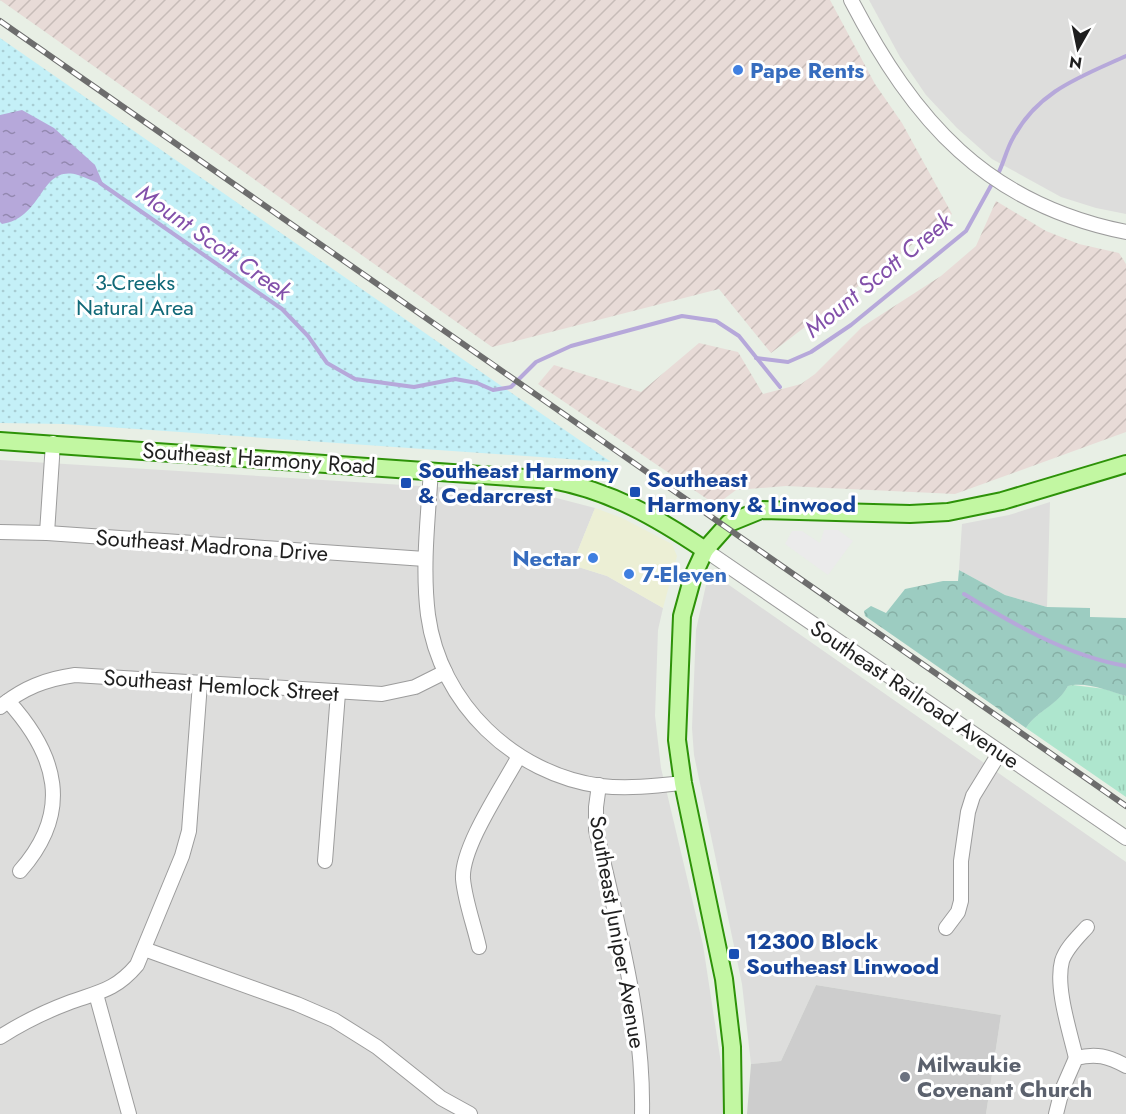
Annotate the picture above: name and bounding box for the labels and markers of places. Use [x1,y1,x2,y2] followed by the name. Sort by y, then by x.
[750,54,864,86] place label: Pape Rents
[731,63,745,77] marker: Pape Rents
[418,454,619,511] place label: Southeast Harmony & Cedarcrest
[647,463,856,520] place label: Southeast Harmony & Linwood
[399,476,413,490] marker: Southeast Harmony & Cedarcrest
[628,485,642,499] marker: Southeast Harmony & Linwood
[512,542,581,574] place label: Nectar
[586,551,600,565] marker: Nectar
[641,558,727,590] place label: 7-Eleven
[622,567,636,581] marker: 7-Eleven
[746,925,939,982] place label: 12300 Block Southeast Linwood
[727,947,741,961] marker: 12300 Block Southeast Linwood
[917,1048,1092,1105] place label: Milwaukie Covenant Church
[898,1070,912,1084] marker: Milwaukie Covenant Church

